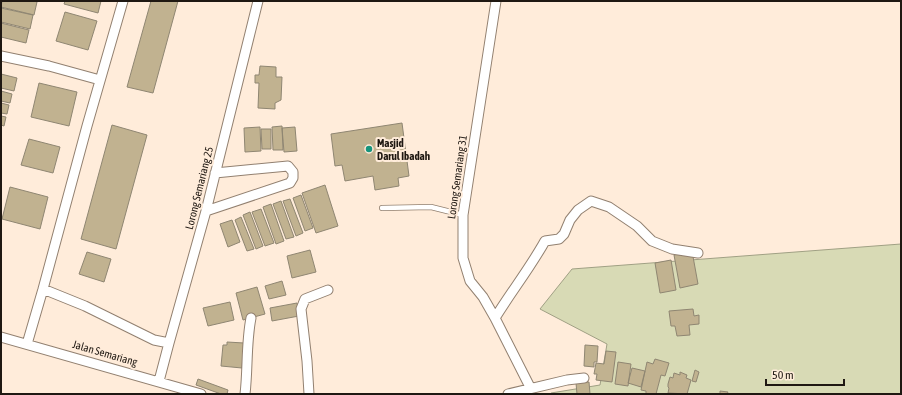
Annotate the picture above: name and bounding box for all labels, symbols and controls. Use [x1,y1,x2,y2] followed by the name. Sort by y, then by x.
[445,134,469,220] street label: Lorong Semariang 31
[377,137,430,162] place label: Masjid Darul Ibadah
[364,144,374,154] marker: Masjid Darul Ibadah
[183,145,215,231] street label: Lorong Semariang 25
[71,338,139,368] street label: Jalan Semariang
[766,361,844,387] scale bar
[772,368,794,382] text: 50 m

